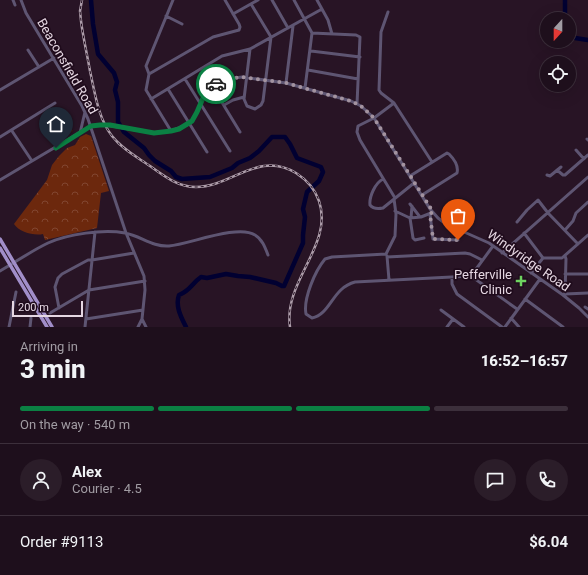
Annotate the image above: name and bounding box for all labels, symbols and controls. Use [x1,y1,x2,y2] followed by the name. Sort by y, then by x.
[540,12,576,48] north arrow
[540,12,576,92] map controls
[34,16,101,117] street label: Beaconsfield Road
[540,56,576,92] button: locate
[196,64,236,104] courier
[205,73,227,95] icon: car
[39,107,73,148] pin
[45,113,67,135] icon: home
[441,199,475,240] pin
[447,205,469,227] icon: bag
[484,226,573,295] street label: Windyridge Road
[454,267,512,297] place label: Pefferville Clinic
[515,275,527,287] marker: Pefferville Clinic
[12,299,83,318] scale bar
[18,301,49,314] text: 200 m
[20,339,78,354] text: Arriving in
[481,352,568,370] text: 16:52–16:57
[20,354,86,384] text: 3 min
[20,417,130,432] text: On the way · 540 m
[20,459,62,501] button: person
[474,459,516,501] button: chat
[526,459,568,501] button: phone
[72,463,102,481] text: Alex
[72,481,142,496] text: Courier · 4.5
[20,533,103,551] text: Order #9113
[529,533,568,551] text: $6.04

